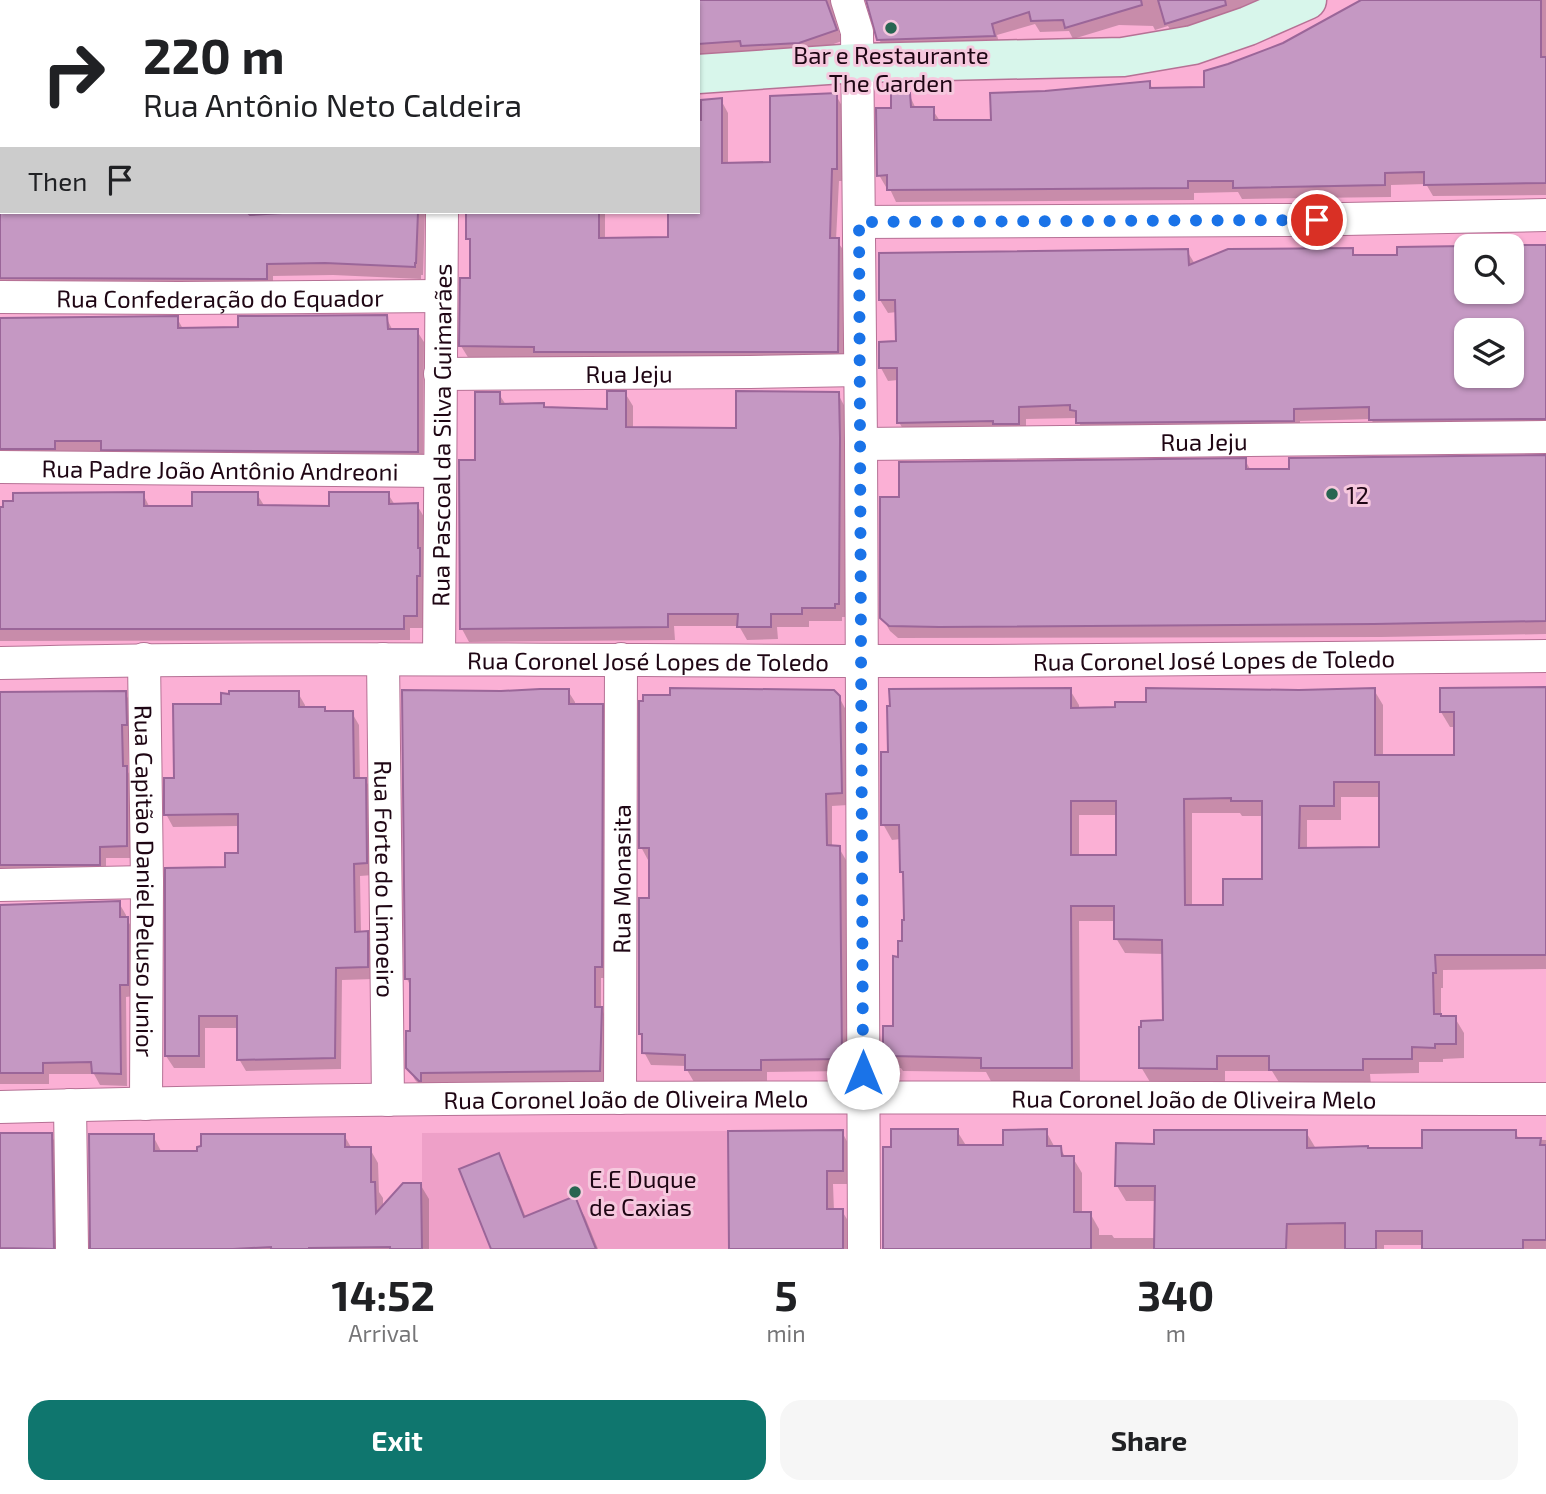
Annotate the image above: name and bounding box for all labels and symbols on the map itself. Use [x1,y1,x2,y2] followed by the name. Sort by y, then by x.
[883,20,899,36] marker: Bar e Restaurante The Garden
[793,40,989,97] place label: Bar e Restaurante The Garden
[1287,190,1347,250] pin
[425,263,456,607] street label: Rua Pascoal da Silva Guimarães
[56,282,384,313] street label: Rua Confederação do Equador
[585,358,673,388] street label: Rua Jeju
[1160,426,1248,455] street label: Rua Jeju
[41,453,399,485] street label: Rua Padre João Antônio Andreoni
[1346,480,1369,509] place label: 12
[1324,486,1340,502] marker: 12
[1033,643,1395,675] street label: Rua Coronel José Lopes de Toledo
[467,645,829,675] street label: Rua Coronel José Lopes de Toledo
[130,705,162,1058] street label: Rua Capitão Daniel Peluso Junior
[370,760,401,998] street label: Rua Forte do Limoeiro
[606,804,635,954] street label: Rua Monasita
[826,1036,900,1110] position arrow
[443,1083,808,1114] street label: Rua Coronel João de Oliveira Melo
[1011,1083,1377,1113] street label: Rua Coronel João de Oliveira Melo
[589,1164,697,1221] place label: E.E Duque de Caxias
[567,1184,583,1200] marker: E.E Duque de Caxias

